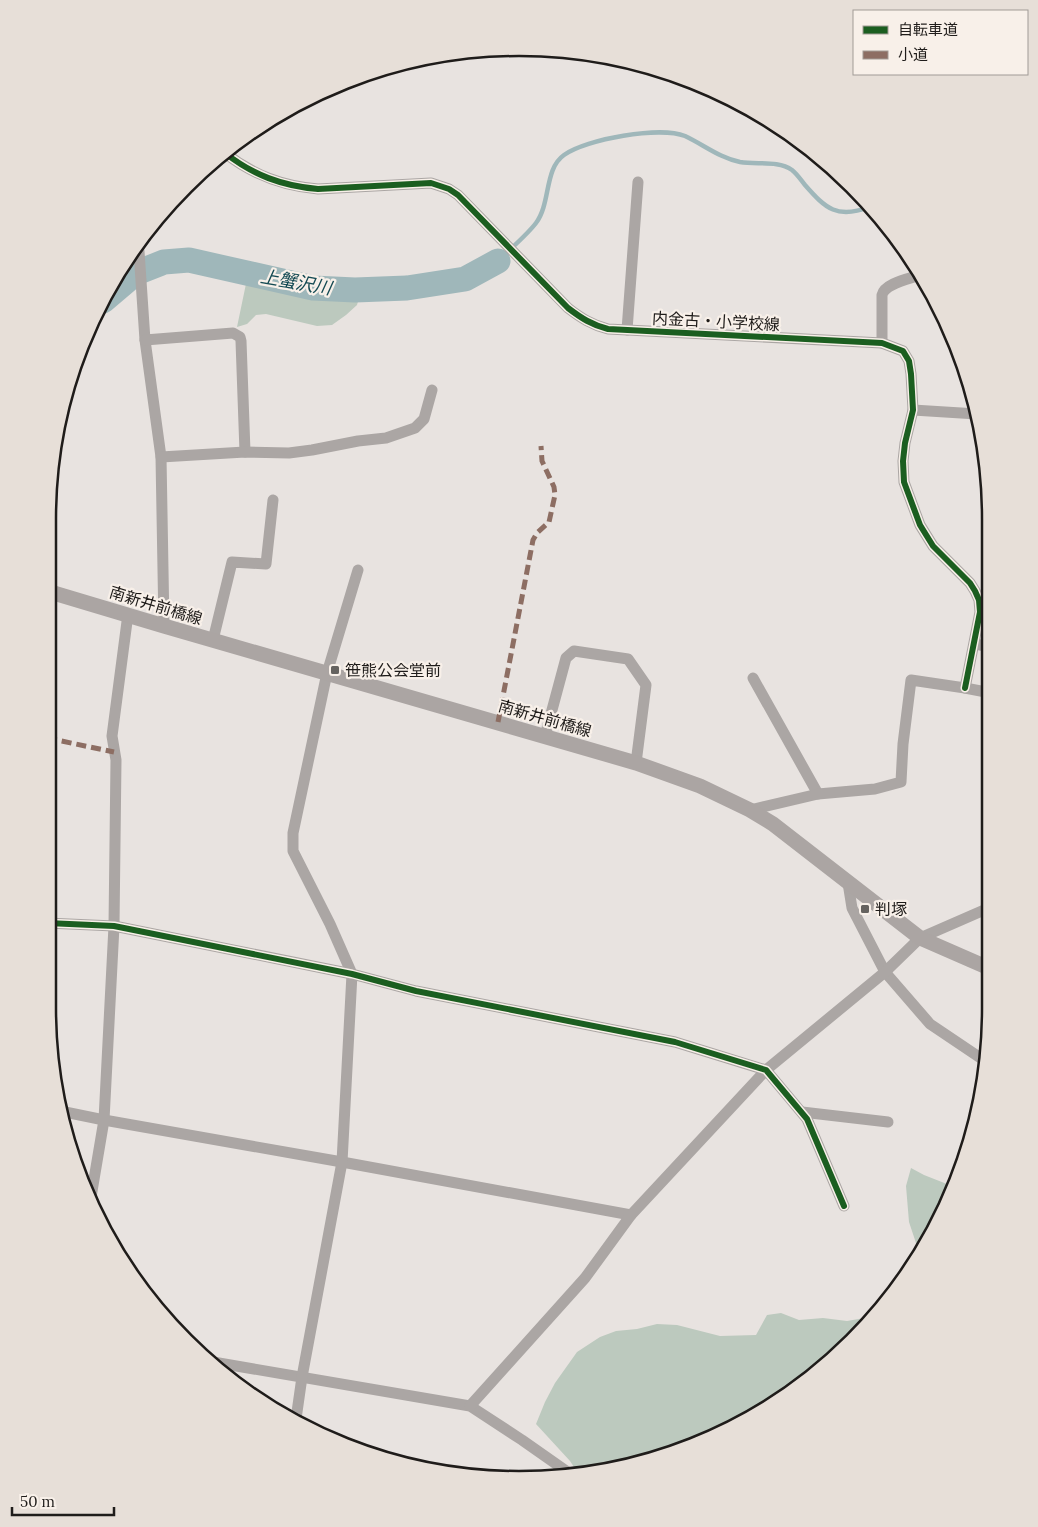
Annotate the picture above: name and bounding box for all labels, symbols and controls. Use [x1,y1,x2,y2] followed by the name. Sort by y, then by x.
[853,10,1028,75] legend
[898,20,958,39] text: 自転車道
[898,45,928,64] text: 小道
[259,264,335,300] water label: 上蟹沢川
[652,308,780,334] street label: 内金古・小学校線
[107,581,205,629] street label: 南新井前橋線
[345,660,441,680] place label: 笹熊公会堂前
[329,664,341,676] marker: 笹熊公会堂前
[496,695,594,741] street label: 南新井前橋線
[875,899,907,919] place label: 判塚
[859,903,871,915] marker: 判塚
[12,1484,115,1516] scale bar
[20,1492,55,1511] text: 50 m

